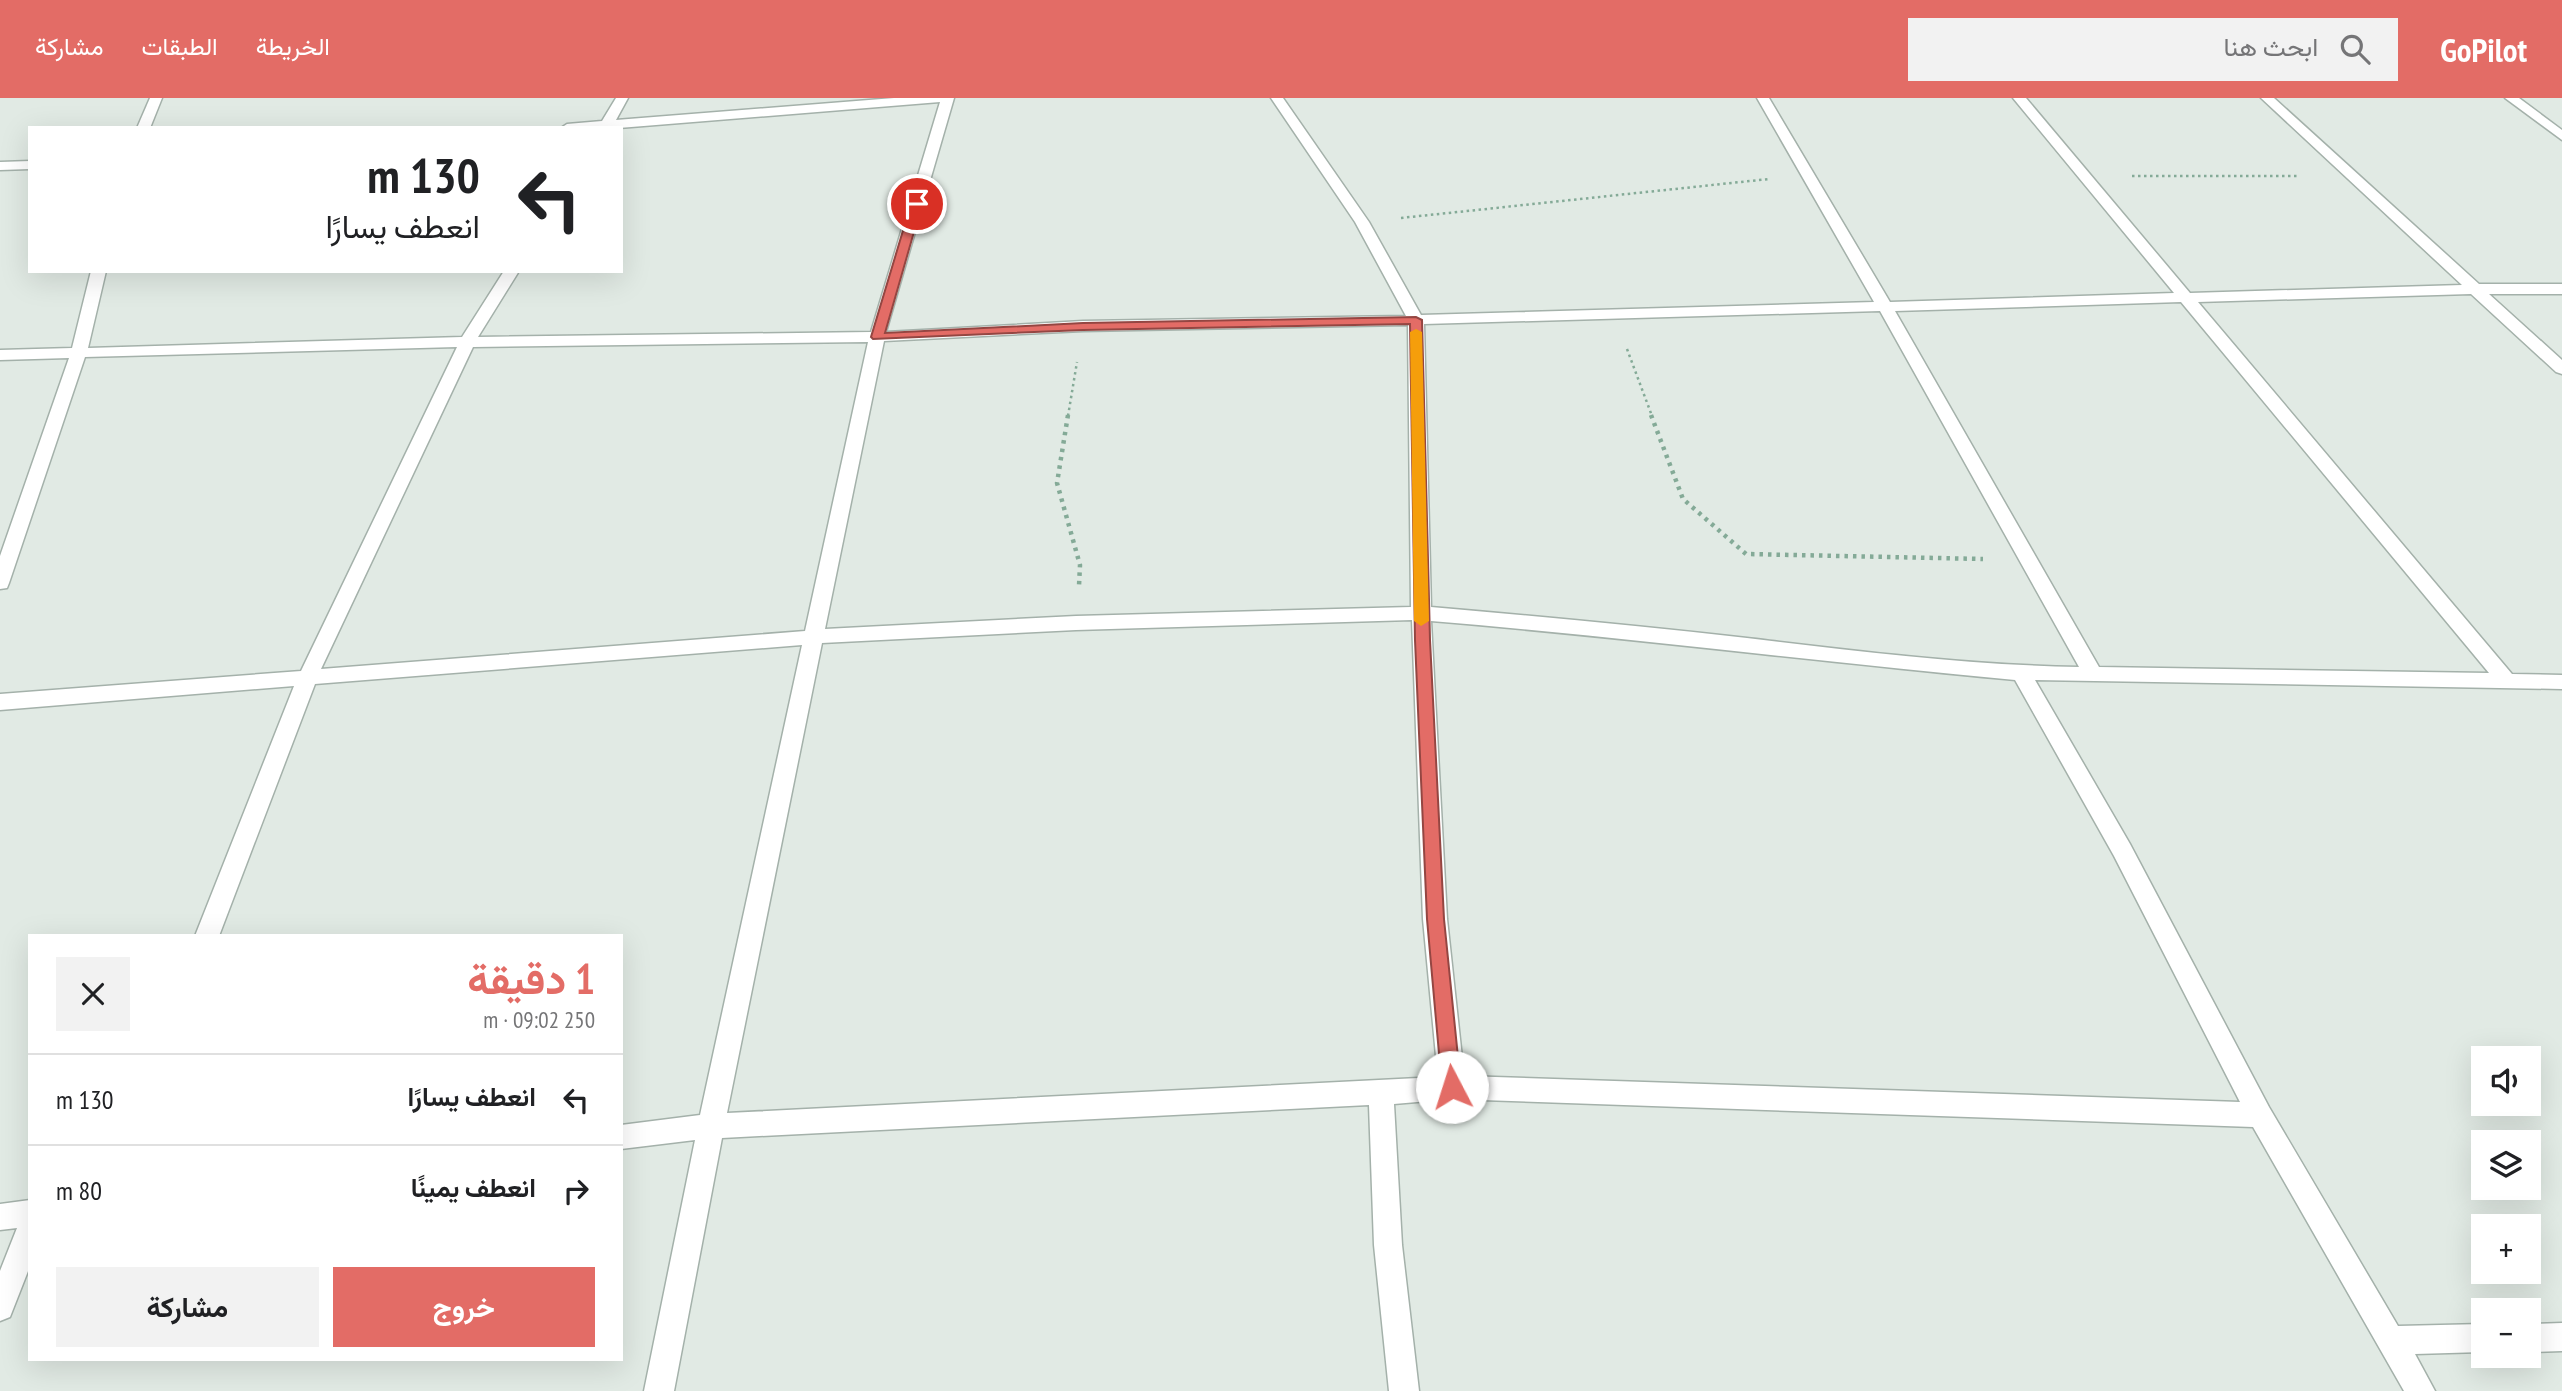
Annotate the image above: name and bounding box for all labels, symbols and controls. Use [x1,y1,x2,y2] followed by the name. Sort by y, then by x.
[1908,18,2398,81] search box
[2440,28,2527,71] text: GoPilot
[2224,30,2318,63] text: ابحث هنا
[2336,30,2374,68] icon: search
[35,31,103,62] text: مشاركة
[141,31,218,62] text: الطبقات
[256,31,330,62] text: الخريطة
[367,143,480,207] text: 130 m
[504,154,595,245] icon: left
[887,174,947,234] pin
[898,185,936,223] icon: arrive
[325,205,480,247] text: انعطف يسارًا
[467,951,595,1006] text: 1 دقيقة
[56,957,130,1031] button: close
[483,1005,595,1034] text: 250 m · 09:02
[2471,1046,2541,1368] map controls
[2471,1046,2541,1116] button: sound
[1415,1050,1489,1124] position arrow
[408,1080,536,1113] text: انعطف يسارًا
[557,1081,595,1119] icon: left
[56,1083,114,1116] text: 130 m
[2471,1130,2541,1200] button: layers
[411,1171,536,1204] text: انعطف يمينًا
[557,1172,595,1210] icon: right
[56,1174,102,1207] text: 80 m
[2471,1214,2541,1284] button: +
[56,1267,319,1347] button: مشاركة
[333,1267,595,1347] button: خروج
[2471,1298,2541,1368] button: −

